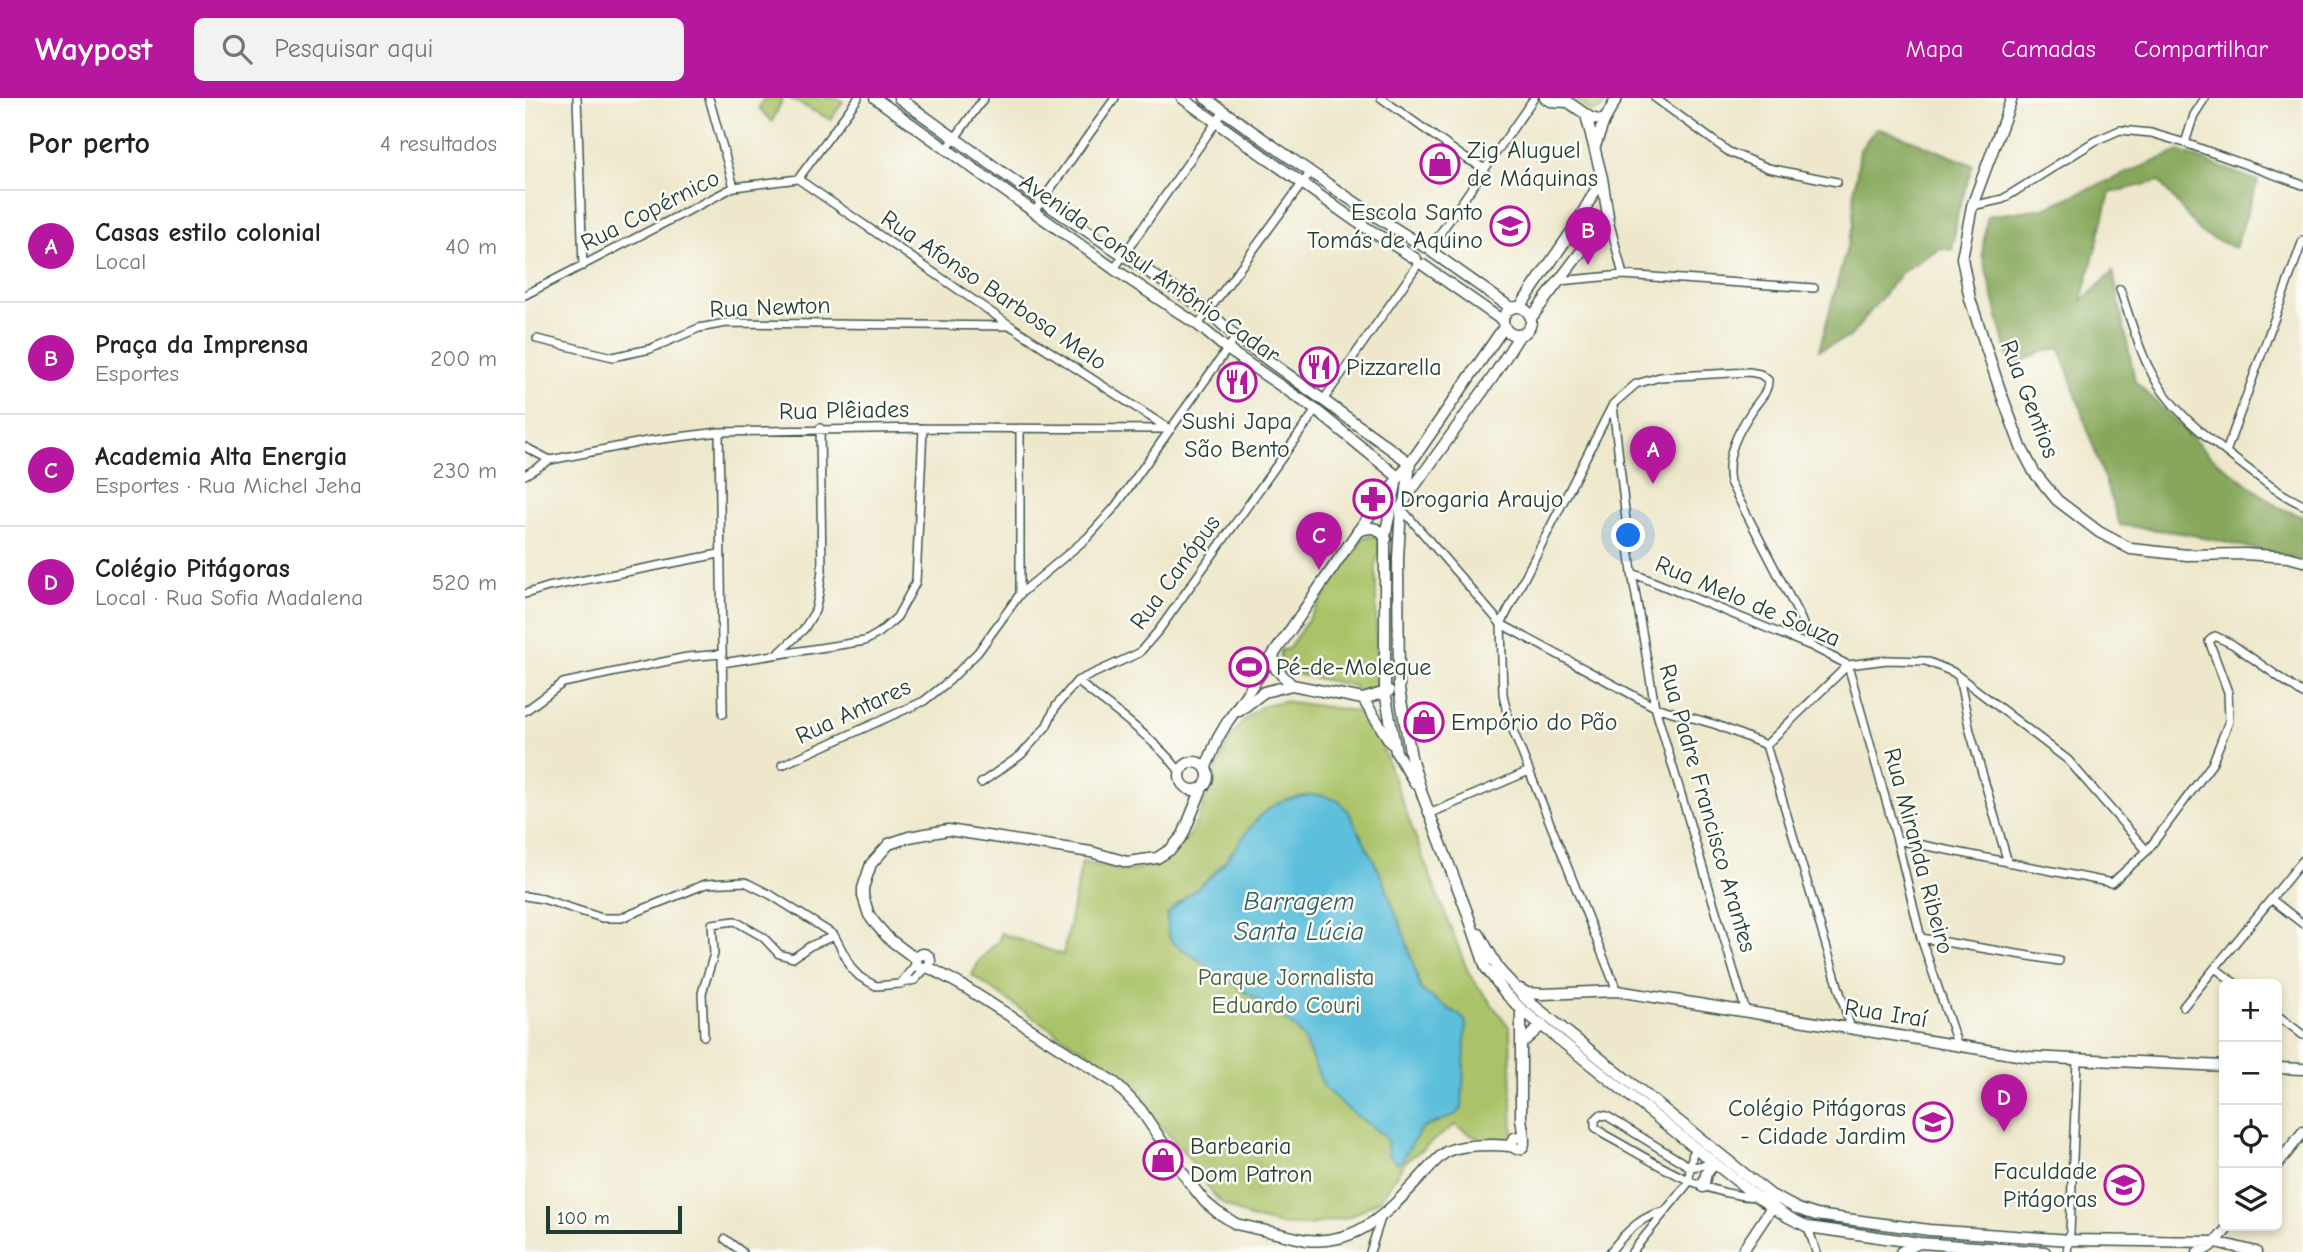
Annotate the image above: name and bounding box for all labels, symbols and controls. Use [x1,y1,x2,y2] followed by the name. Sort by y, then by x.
[194,18,684,81] search box
[35,30,152,68] text: Waypost
[218,30,256,68] icon: search
[274,34,433,64] text: Pesquisar aqui
[1906,35,1963,63] text: Mapa
[2001,35,2096,63] text: Camadas
[2134,35,2268,63] text: Compartilhar
[28,126,150,161] text: Por perto
[380,130,497,157] text: 4 resultados
[1467,136,1598,192] place label: Zig Aluguel de Máquinas
[1419,143,1461,185] shop icon: Zig Aluguel de Máquinas
[576,163,724,257] street label: Rua Copérnico
[1015,167,1286,369] street label: Avenida Consul Antônio Cadar
[1307,198,1483,254] place label: Escola Santo Tomás de Aquino
[876,204,1112,376] street label: Rua Afonso Barbosa Melo
[1489,205,1531,247] school or university icon: Escola Santo Tomás de Aquino
[1565,207,1611,265] pin: B
[95,218,321,248] text: Casas estilo colonial
[45,233,57,260] text: A
[445,233,497,260] text: 40 m
[95,248,146,275] text: Local
[709,291,831,323] street label: Rua Newton
[95,330,309,360] text: Praça da Imprensa
[1995,336,2065,462] street label: Rua Gentios
[44,345,58,372] text: B
[430,345,497,372] text: 200 m
[1298,346,1340,388] restaurant icon: Pizzarella
[1346,353,1442,381] place label: Pizzarella
[95,360,179,387] text: Esportes
[1216,361,1258,403] restaurant icon: Sushi Japa São Bento
[779,395,909,425] street label: Rua Plêiades
[1182,407,1292,463] place label: Sushi Japa São Bento
[1630,426,1676,484] pin: A
[95,442,347,472] text: Academia Alta Energia
[44,457,58,484] text: C
[433,457,497,484] text: 230 m
[95,472,362,499] text: Esportes · Rua Michel Jeha
[1352,478,1394,520] pharmacy icon: Drogaria Araujo
[1400,485,1563,513] place label: Drogaria Araujo
[1124,509,1226,635] street label: Rua Canópus
[1296,512,1342,570] pin: C
[1611,518,1645,552] your location
[1651,549,1845,653] street label: Rua Melo de Souza
[95,554,290,584] text: Colégio Pitágoras
[44,569,58,596] text: D
[432,569,497,596] text: 520 m
[95,584,363,611] text: Local · Rua Sofia Madalena
[1228,646,1270,688] sports icon: Pé-de-Moleque
[1276,653,1431,681] place label: Pé-de-Moleque
[1653,661,1763,955] street label: Rua Padre Francisco Arantes
[791,672,915,750] street label: Rua Antares
[1403,701,1445,743] shop icon: Empório do Pão
[1451,708,1617,736] place label: Empório do Pão
[1878,745,1960,957] street label: Rua Miranda Ribeiro
[1234,887,1364,947] water label: Barragem Santa Lúcia
[1198,963,1374,1019] park label: Parque Jornalista Eduardo Couri
[2219,979,2282,1231] map controls
[2219,979,2282,1042] button: +
[1843,993,1930,1033] street label: Rua Iraí
[2219,1042,2282,1105] button: −
[1981,1074,2027,1132] pin: D
[1728,1094,1906,1150] place label: Colégio Pitágoras - Cidade Jardim
[1912,1101,1954,1143] school or university icon: Colégio Pitágoras - Cidade Jardim
[2219,1105,2282,1168] button: locate
[1190,1132,1312,1188] place label: Barbearia Dom Patron
[1142,1139,1184,1181] shop icon: Barbearia Dom Patron
[1993,1157,2097,1213] place label: Faculdade Pitágoras
[2103,1164,2145,1206] school or university icon: Faculdade Pitágoras
[2219,1168,2282,1231] button: layers
[546,1203,683,1235] scale bar
[557,1207,610,1229] text: 100 m

